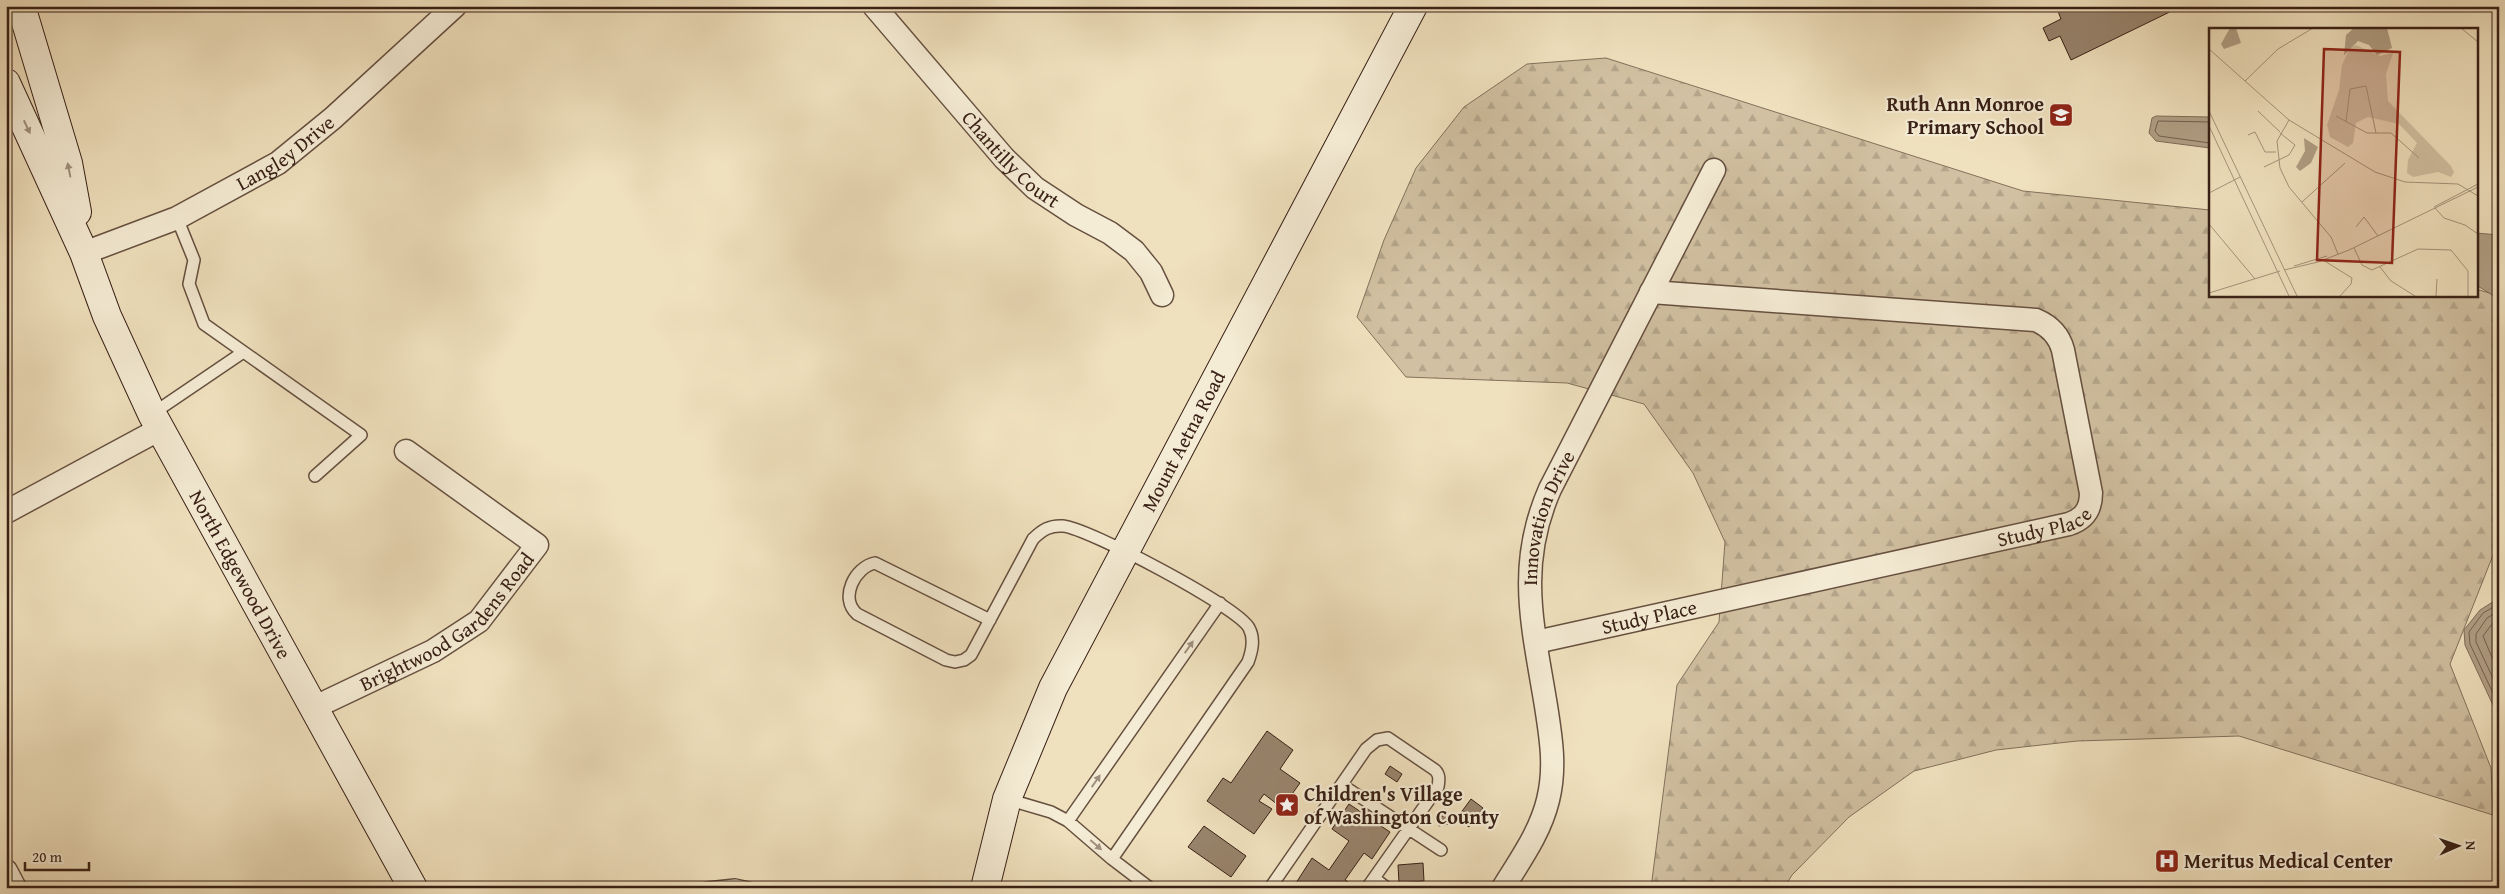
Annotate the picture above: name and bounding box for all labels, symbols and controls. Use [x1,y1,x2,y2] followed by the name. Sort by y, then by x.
[2209,28,2478,296] inset map
[1887,89,2044,141] place label: Ruth Ann Monroe Primary School
[2048,102,2074,128] school or university icon: Ruth Ann Monroe Primary School
[956,104,1066,215] street label: Chantilly Court
[231,108,340,197] street label: Langley Drive
[23,120,31,134] one-way arrow
[65,162,73,178] one-way arrow
[1134,365,1232,517] street label: Mount Aetna Road
[1515,445,1581,586] street label: Innovation Drive
[183,484,299,664] street label: North Edgewood Drive
[1994,501,2099,554] street label: Study Place
[355,546,541,698] street label: Brightwood Gardens Road
[1599,592,1700,641] street label: Study Place
[1184,640,1194,654] one-way arrow
[1091,774,1101,788] one-way arrow
[1304,779,1500,831] place label: Children's Village of Washington County
[1274,792,1300,818] place icon: Children's Village of Washington County
[2432,822,2482,872] north arrow
[25,839,89,871] scale bar
[1089,839,1101,851] one-way arrow
[2461,841,2481,851] text: N
[32,846,63,867] text: 20 m
[2184,846,2393,875] place label: Meritus Medical Center
[2154,848,2180,874] hospital icon: Meritus Medical Center

